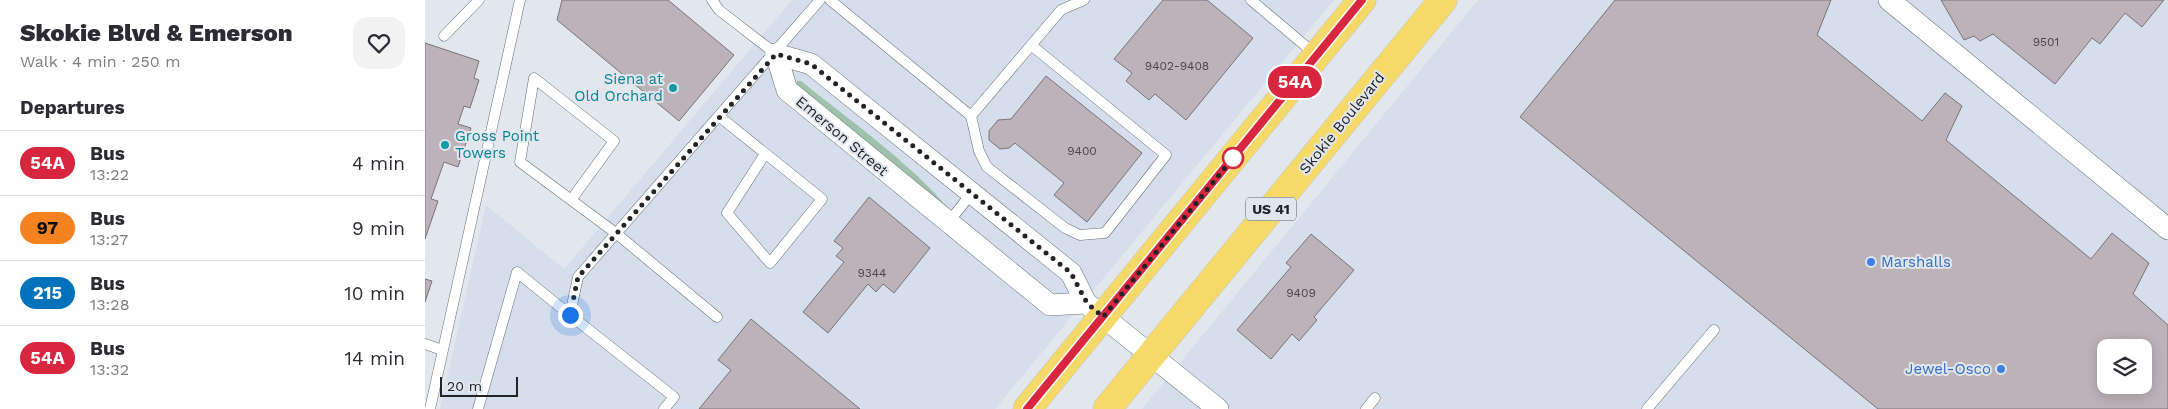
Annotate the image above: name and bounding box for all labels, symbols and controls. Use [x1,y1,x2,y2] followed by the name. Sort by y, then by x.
[353,17,405,69] button: heart
[20,19,293,47] text: Skokie Blvd & Emerson
[2033,35,2059,49] house number: 9501
[20,52,180,71] text: Walk · 4 min · 250 m
[1145,59,1209,73] house number: 9402-9408
[1266,66,1324,98] line badge: 54A
[1295,69,1389,177] street label: Skokie Boulevard
[574,70,664,105] place label: Siena at Old Orchard
[1278,71,1312,92] text: 54A
[667,82,679,94] marker: Siena at Old Orchard
[792,92,892,180] street label: Emerson Street
[20,96,125,119] text: Departures
[455,127,540,162] place label: Gross Point Towers
[439,139,451,151] marker: Gross Point Towers
[90,142,125,165] text: Bus
[1067,144,1097,158] house number: 9400
[1222,147,1244,169] unlabelled marker
[30,152,65,173] text: 54A
[352,152,405,175] text: 4 min
[90,165,129,184] text: 13:22
[1246,198,1296,220] road number: US 41
[90,207,125,230] text: Bus
[37,217,58,238] text: 97
[352,217,405,240] text: 9 min
[90,230,128,249] text: 13:27
[1881,253,1951,271] place label: Marshalls
[1865,256,1877,268] marker: Marshalls
[858,266,886,280] house number: 9344
[90,272,125,295] text: Bus
[33,282,62,303] text: 215
[344,282,405,305] text: 10 min
[1286,286,1316,300] house number: 9409
[90,295,130,314] text: 13:28
[558,303,583,328] your location
[90,337,125,360] text: Bus
[2097,339,2152,394] map controls
[2097,339,2152,394] button: layers
[30,347,65,368] text: 54A
[345,347,405,370] text: 14 min
[90,360,129,379] text: 13:32
[1905,360,1991,378] place label: Jewel-Osco
[1995,363,2007,375] marker: Jewel-Osco
[440,374,517,397] scale bar
[447,378,482,394] text: 20 m

